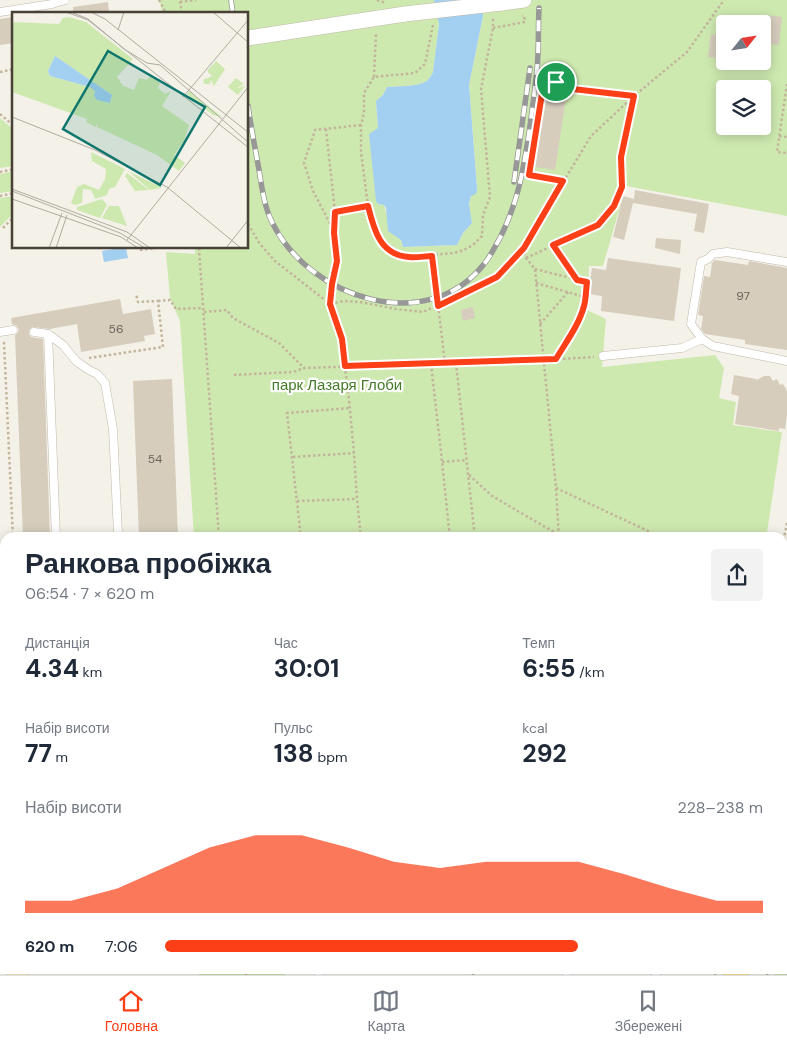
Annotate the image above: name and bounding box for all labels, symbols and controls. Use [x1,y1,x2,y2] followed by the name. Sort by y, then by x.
[12,12,249,249] inset map
[716,15,771,70] north arrow
[716,15,771,135] map controls
[535,61,577,103] pin
[542,68,570,96] icon: arrive
[716,80,771,135] button: layers
[736,288,750,304] house number: 97
[109,321,123,337] house number: 56
[272,375,402,395] park label: парк Лазаря Глоби
[148,451,162,467] house number: 54
[25,545,271,582] text: Ранкова пробіжка
[711,549,763,601] button: share
[25,583,154,604] text: 06:54 · 7 × 620 m
[25,634,90,652] text: Дистанція
[274,634,298,652] text: Час
[522,634,555,652] text: Темп
[25,652,79,685] text: 4.34
[274,652,339,685] text: 30:01
[522,652,576,685] text: 6:55
[79,663,102,681] text: km
[576,663,604,681] text: /km
[25,719,110,737] text: Набір висоти
[274,719,313,737] text: Пульс
[522,719,548,737] text: kcal
[25,737,52,770] text: 77
[274,737,314,770] text: 138
[522,737,567,770] text: 292
[52,748,68,766] text: m
[314,748,347,766] text: bpm
[25,797,122,818] text: Набір висоти
[677,797,763,818] text: 228–238 m
[25,936,74,957] text: 620 m
[105,936,138,957] text: 7:06
[105,987,158,1035] tab: Головна
[368,987,405,1035] tab: Карта
[615,987,682,1035] tab: Збережені

